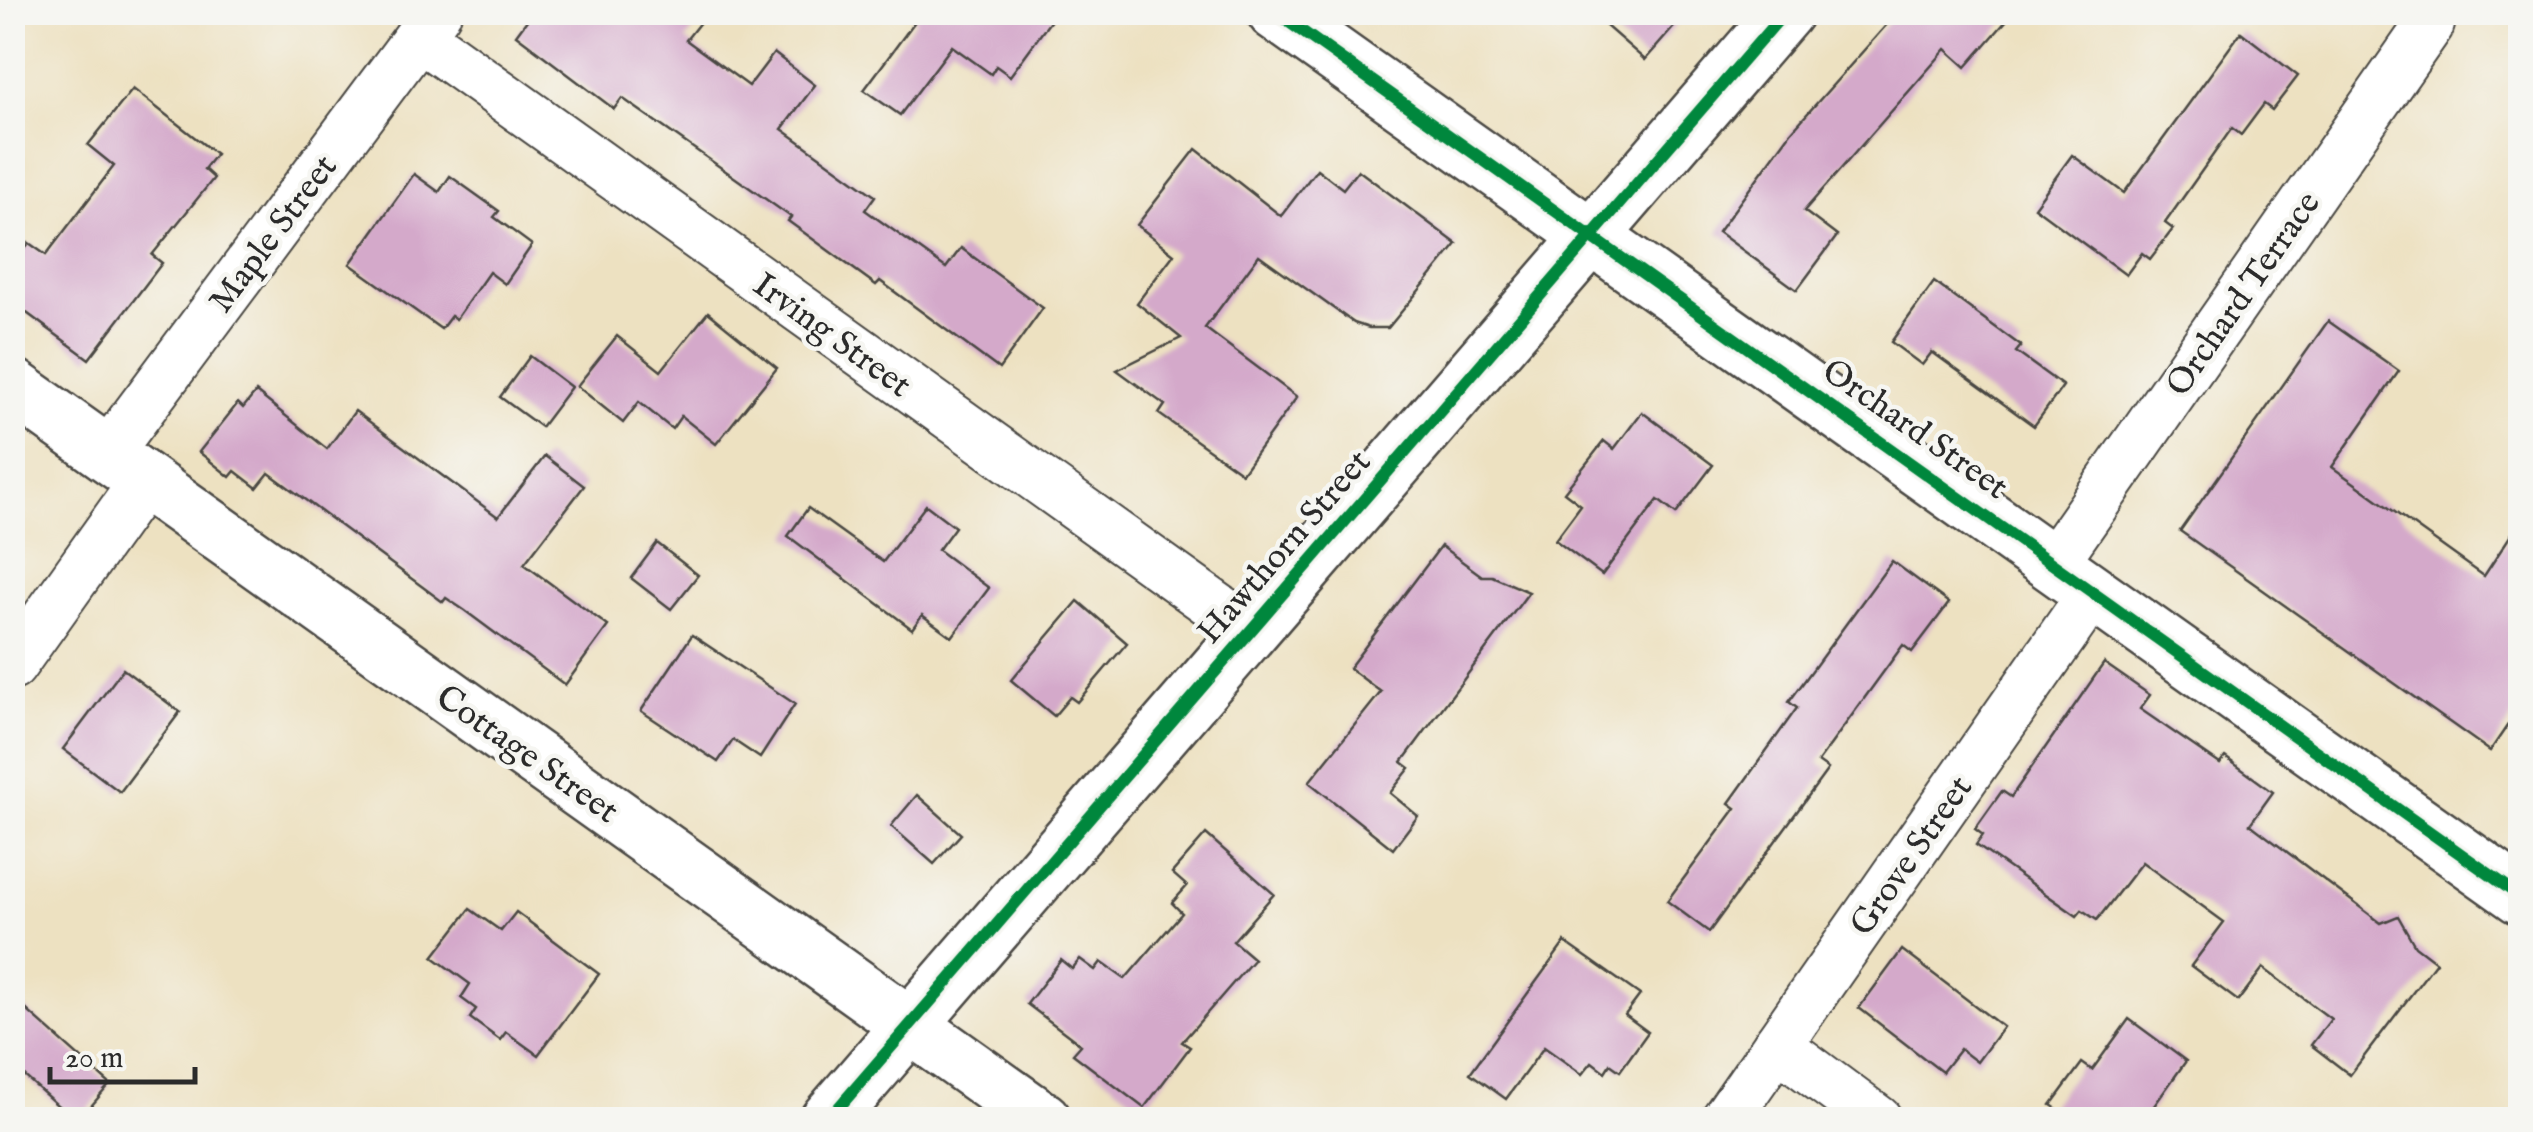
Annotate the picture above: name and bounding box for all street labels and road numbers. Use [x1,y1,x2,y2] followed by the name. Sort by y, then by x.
[200,146,348,323] street label: Maple Street
[2157,183,2331,406] street label: Orchard Terrace
[743,263,920,409] street label: Irving Street
[1813,349,2016,511] street label: Orchard Street
[1188,441,1382,654] street label: Hawthorn Street
[427,676,627,834] street label: Cottage Street
[1841,768,1984,945] street label: Grove Street

